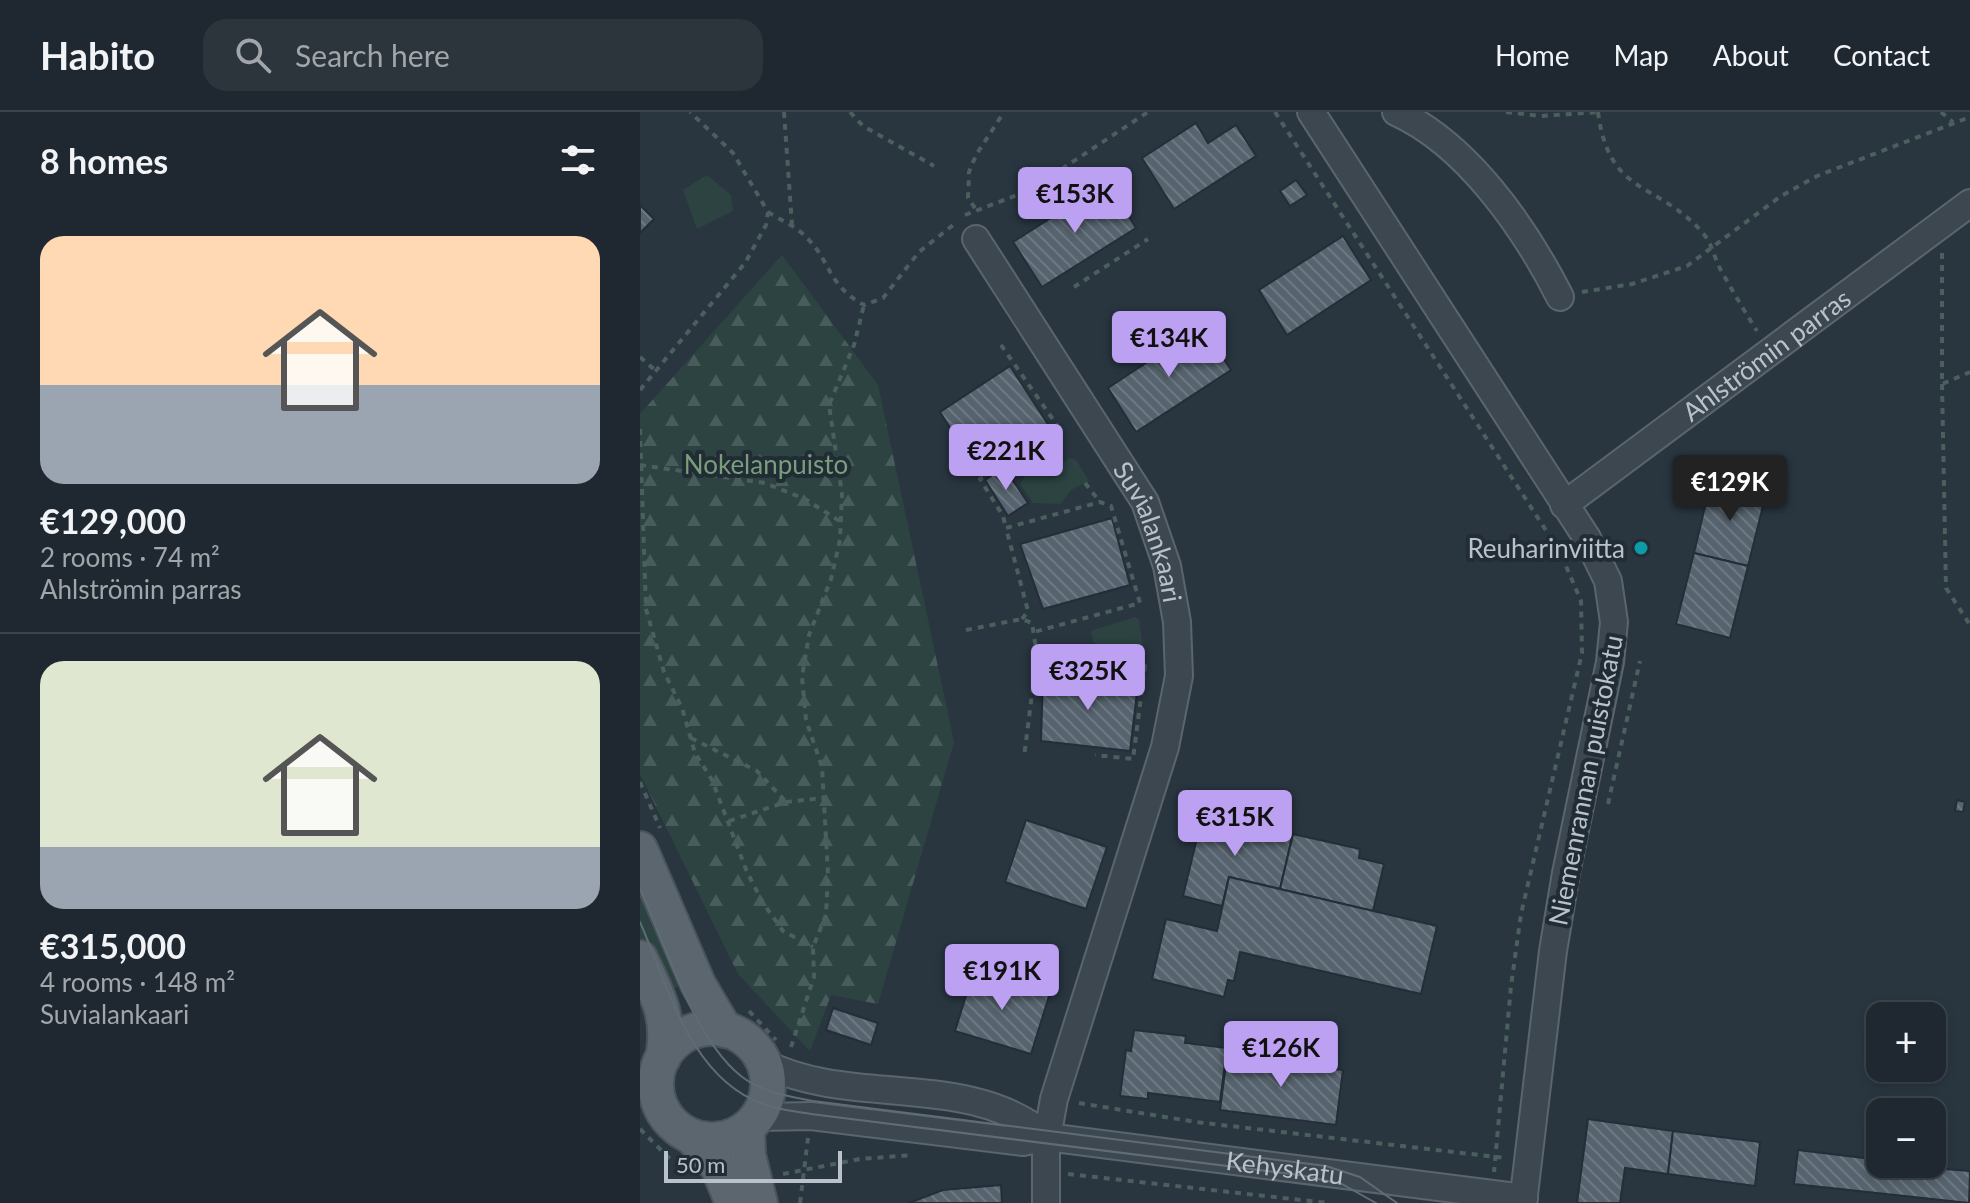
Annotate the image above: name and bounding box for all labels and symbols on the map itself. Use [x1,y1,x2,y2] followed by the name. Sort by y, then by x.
[1019,167,1131,235] pin: €153K
[1676,282,1857,428] street label: Ahlströmin parras
[1113,311,1225,379] pin: €134K
[950,424,1062,492] pin: €221K
[684,448,848,480] park label: Nokelanpuisto
[1107,455,1189,605] street label: Suvialankaari
[1674,455,1786,523] pin: €129K
[1467,532,1625,564] place label: Reuharinviitta
[1632,539,1650,557] marker: Reuharinviitta
[1541,632,1629,928] street label: Niemenrannan puistokatu
[1032,644,1144,712] pin: €325K
[1179,790,1291,858] pin: €315K
[946,944,1058,1012] pin: €191K
[1225,1021,1337,1089] pin: €126K
[1224,1144,1346,1191] street label: Kehyskatu
[664,1147,842,1183] scale bar

